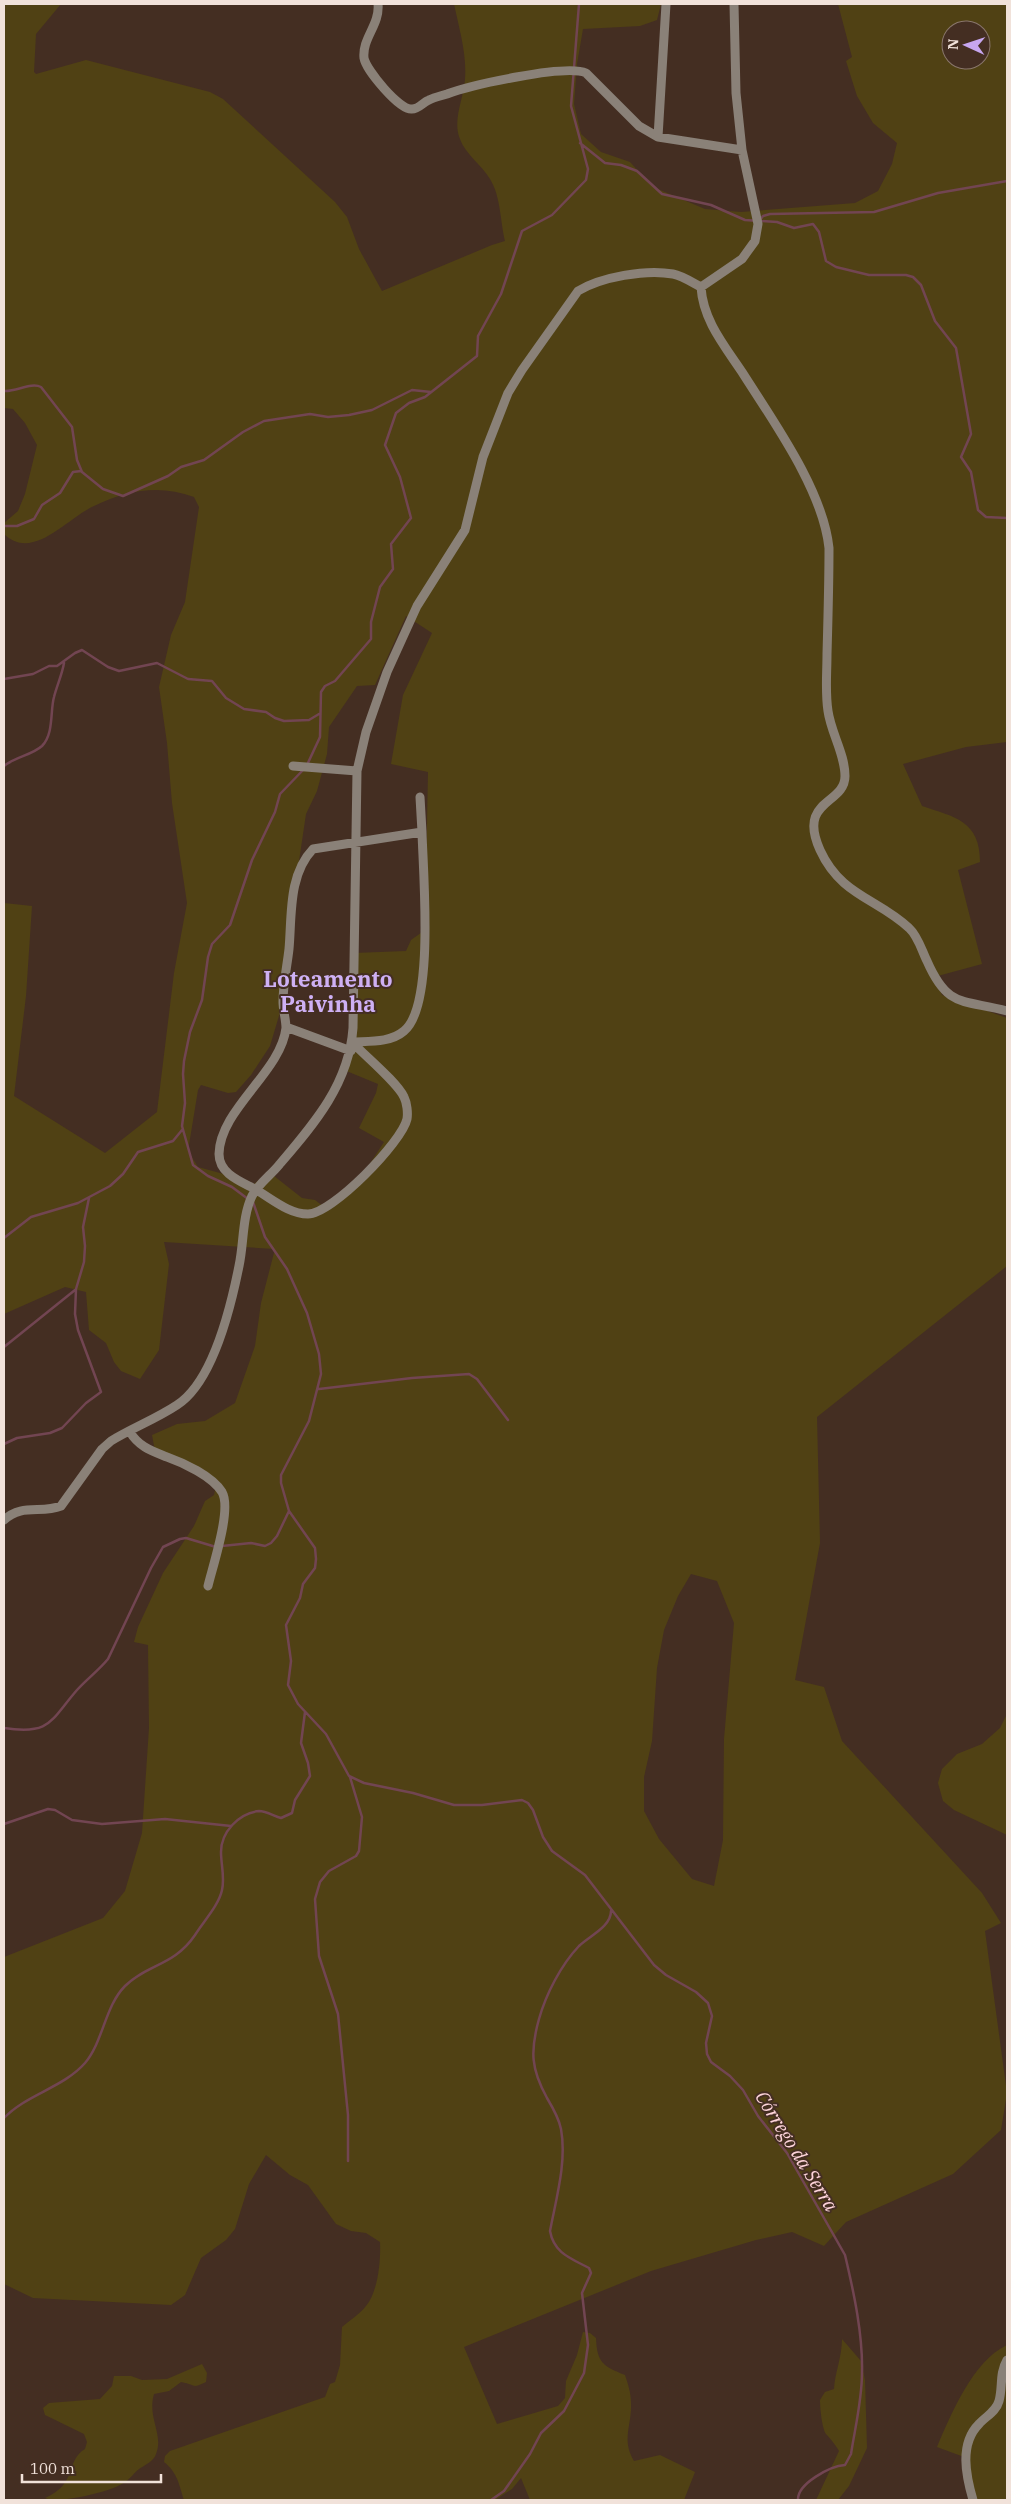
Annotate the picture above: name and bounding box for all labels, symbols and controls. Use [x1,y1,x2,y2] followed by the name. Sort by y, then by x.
[941,20,991,70] north arrow
[944,38,962,50] text: N
[263,964,393,1018] district label: Loteamento Paivinha
[750,2086,844,2216] water label: Córrego da Serra
[22,2452,161,2484] scale bar
[30,2459,75,2478] text: 100 m

